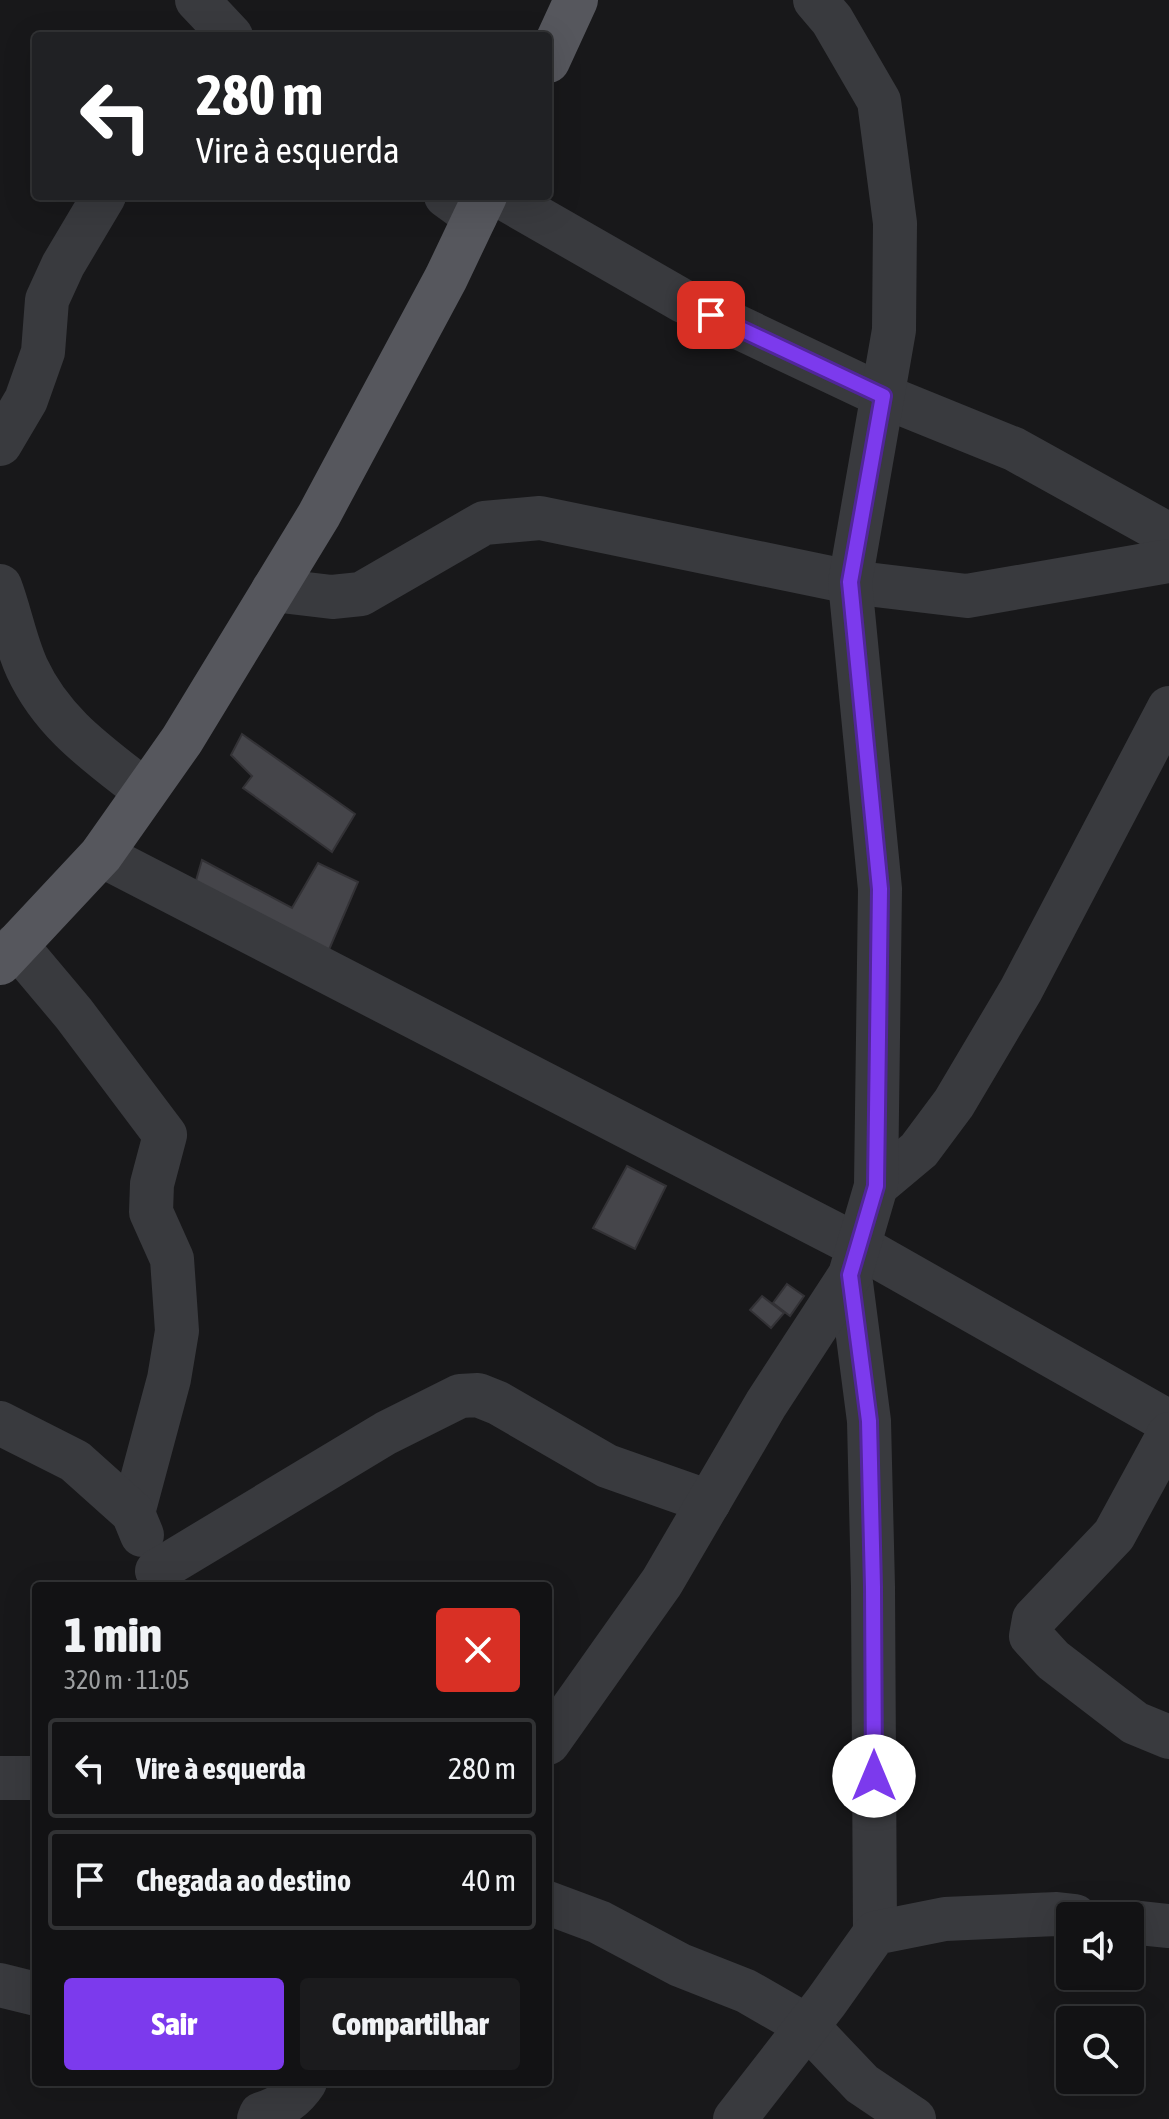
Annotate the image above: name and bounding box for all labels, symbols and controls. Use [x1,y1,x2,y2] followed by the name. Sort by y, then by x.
[196,63,323,127] text: 280 m
[64,64,168,168] icon: left
[196,129,400,171] text: Vire à esquerda
[677,281,745,349] pin
[689,293,733,337] icon: arrive
[64,1607,162,1662] text: 1 min
[436,1608,520,1692] button: close
[64,1665,190,1695] text: 320 m · 11:05
[832,1734,916,1818] position arrow
[68,1746,112,1790] icon: left
[136,1751,306,1785] text: Vire à esquerda
[448,1751,516,1785] text: 280 m
[68,1858,112,1902] icon: arrive
[136,1863,351,1897] text: Chegada ao destino
[462,1863,516,1897] text: 40 m
[1056,1902,1144,2094] map controls
[1056,1902,1144,1990] button: sound
[64,1978,284,2070] button: Sair
[300,1978,520,2070] button: Compartilhar
[1056,2006,1144,2094] button: search

